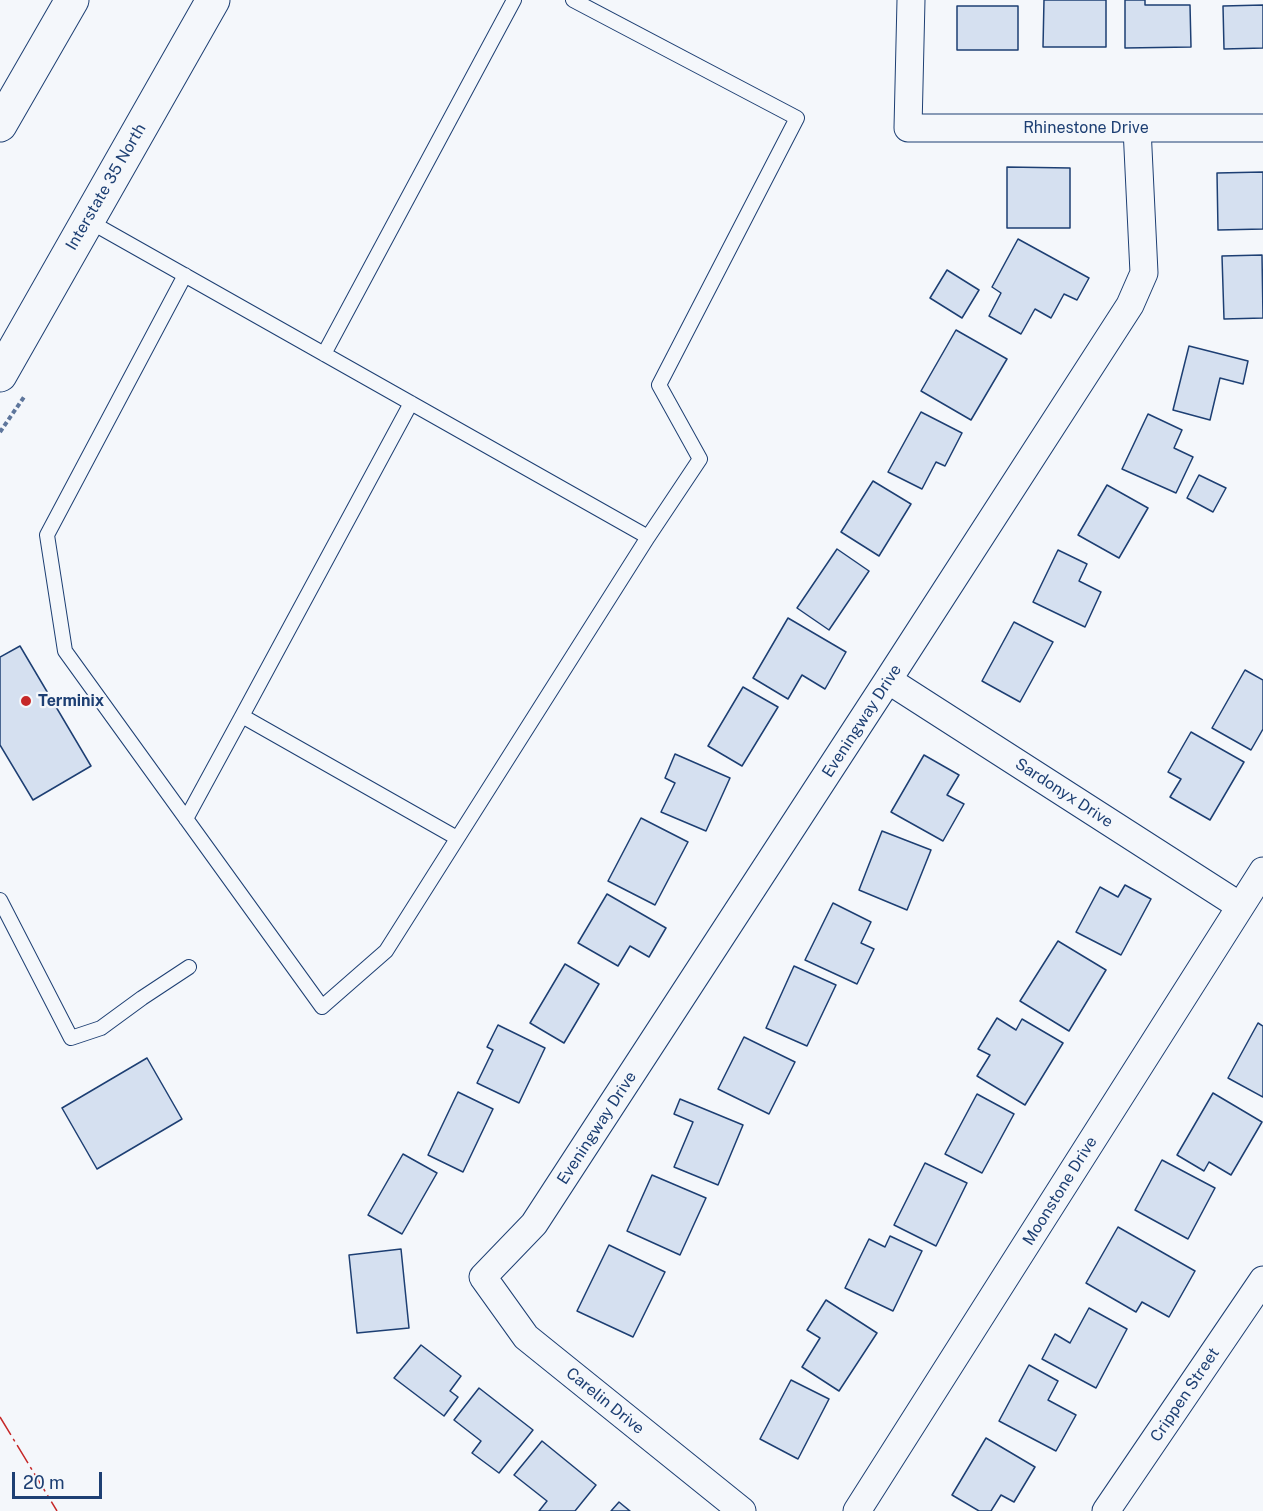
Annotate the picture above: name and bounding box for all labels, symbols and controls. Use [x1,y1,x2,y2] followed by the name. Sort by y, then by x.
[1023,118,1149,138] street label: Rhinestone Drive
[62,120,150,254] street label: Interstate 35 North
[818,661,906,781] street label: Eveningway Drive
[38,691,104,711] place label: Terminix
[19,694,33,708] marker: Terminix
[1011,754,1117,832] street label: Sardonyx Drive
[553,1068,641,1188] street label: Eveningway Drive
[1019,1133,1101,1249] street label: Moonstone Drive
[1146,1344,1224,1446] street label: Crippen Street
[562,1364,648,1438] street label: Carelin Drive
[15,1460,105,1498] scale bar
[23,1472,65,1493] text: 20 m

